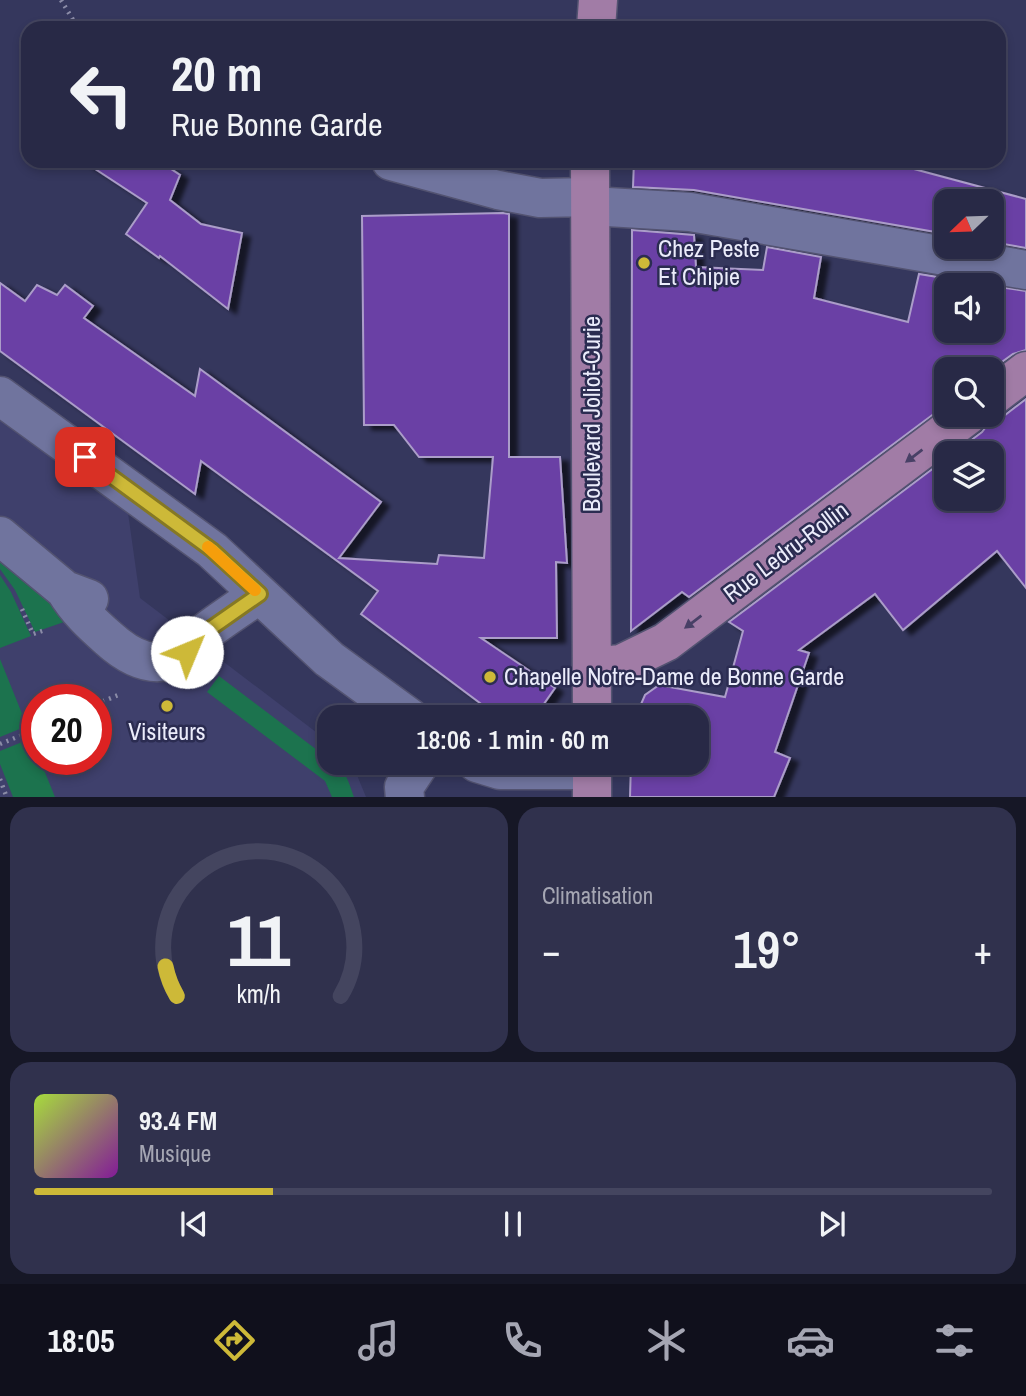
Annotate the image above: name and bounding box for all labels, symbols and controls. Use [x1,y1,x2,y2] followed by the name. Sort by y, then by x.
[171,40,263,106] text: 20 m
[56,49,147,140] icon: left
[171,103,383,146] text: Rue Bonne Garde
[934,189,1004,259] north arrow
[934,189,1004,511] map controls
[658,232,760,292] place label: Chez Peste Et Chipie
[636,255,652,271] marker: Chez Peste Et Chipie
[934,273,1004,343] button: sound
[575,316,607,512] street label: Boulevard Joliot-Curie
[934,357,1004,427] button: search
[55,427,115,487] pin
[66,438,104,476] icon: arrive
[934,441,1004,511] button: layers
[905,448,923,462] one-way arrow
[716,494,854,609] street label: Rue Ledru-Rollin
[684,614,702,629] one-way arrow
[150,615,224,689] position arrow
[504,660,844,692] place label: Chapelle Notre-Dame de Bonne Garde
[482,669,498,685] marker: Chapelle Notre-Dame de Bonne Garde
[21,684,112,775] speed limit sign: 20
[159,698,175,714] marker: Visiteurs
[128,715,206,747] place label: Visiteurs
[417,722,609,757] text: 18:06 · 1 min · 60 m
[542,880,653,911] text: Climatisation
[227,891,291,989] text: 11
[733,914,801,984] text: 19°
[542,925,560,976] text: −
[974,925,992,976] text: +
[237,976,281,1010] text: km/h
[139,1103,217,1138] text: 93.4 FM
[139,1138,211,1169] text: Musique
[175,1205,213,1243] icon: previous
[494,1205,532,1243] icon: pause
[813,1205,851,1243] icon: next
[210,1316,259,1365] icon: directions
[354,1316,403,1365] icon: music
[498,1316,547,1365] icon: phone
[642,1316,691,1365] icon: climate
[786,1316,835,1365] icon: car
[930,1316,979,1365] icon: filters
[47,1319,115,1362] text: 18:05

